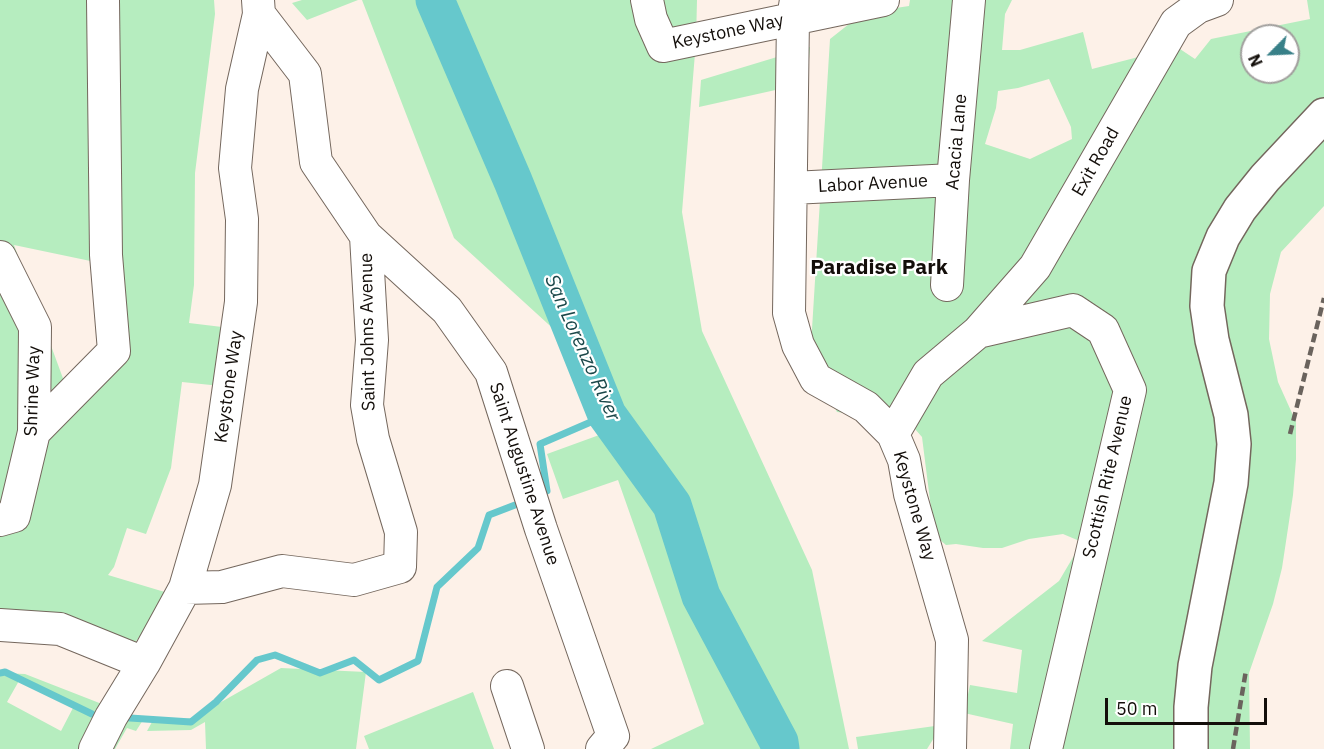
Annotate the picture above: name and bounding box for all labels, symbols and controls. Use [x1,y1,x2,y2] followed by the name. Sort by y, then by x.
[670,10,786,54] street label: Keystone Way
[1240,24,1300,84] north arrow
[1244,51,1267,70] text: N
[942,93,972,191] street label: Acacia Lane
[1068,124,1124,200] street label: Exit Road
[817,170,929,198] street label: Labor Avenue
[356,253,380,411] street label: Saint Johns Avenue
[810,255,948,281] district label: Paradise Park
[539,271,625,425] water label: San Lorenzo River
[210,329,248,445] street label: Keystone Way
[21,345,45,437] street label: Shrine Way
[484,380,564,568] street label: Saint Augustine Avenue
[1079,394,1137,560] street label: Scottish Rite Avenue
[888,449,940,563] street label: Keystone Way
[1108,686,1270,724] scale bar
[1116,697,1158,720] text: 50 m

